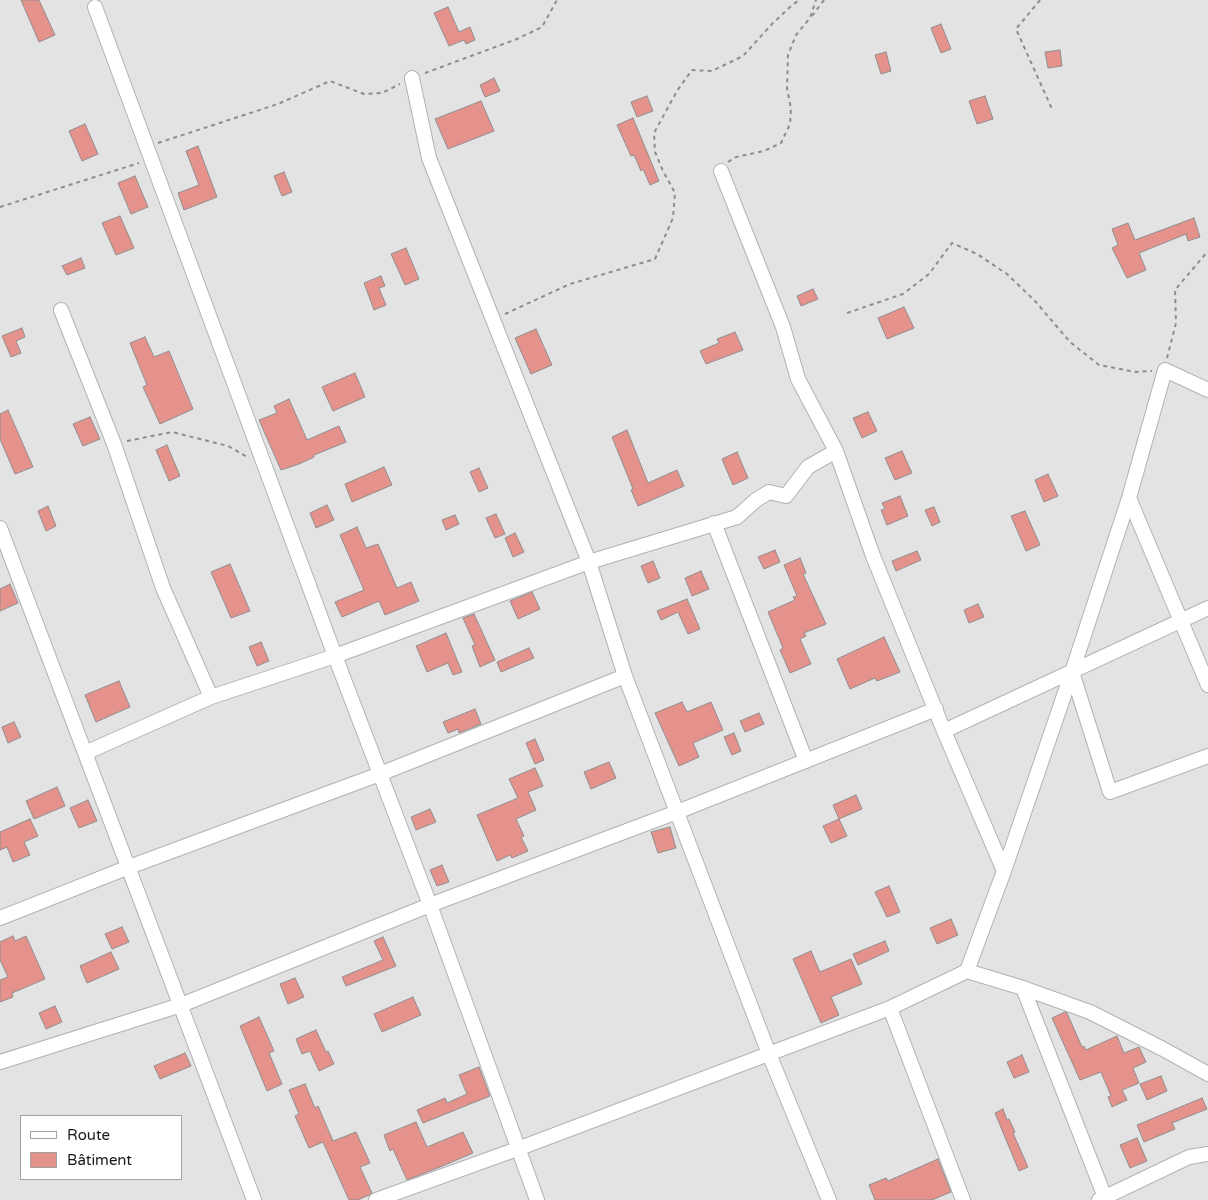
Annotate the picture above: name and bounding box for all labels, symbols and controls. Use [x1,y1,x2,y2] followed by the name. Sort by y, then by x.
[20,1115,182,1180] legend
[67,1126,110,1144] text: Route
[67,1151,132,1169] text: Bâtiment

